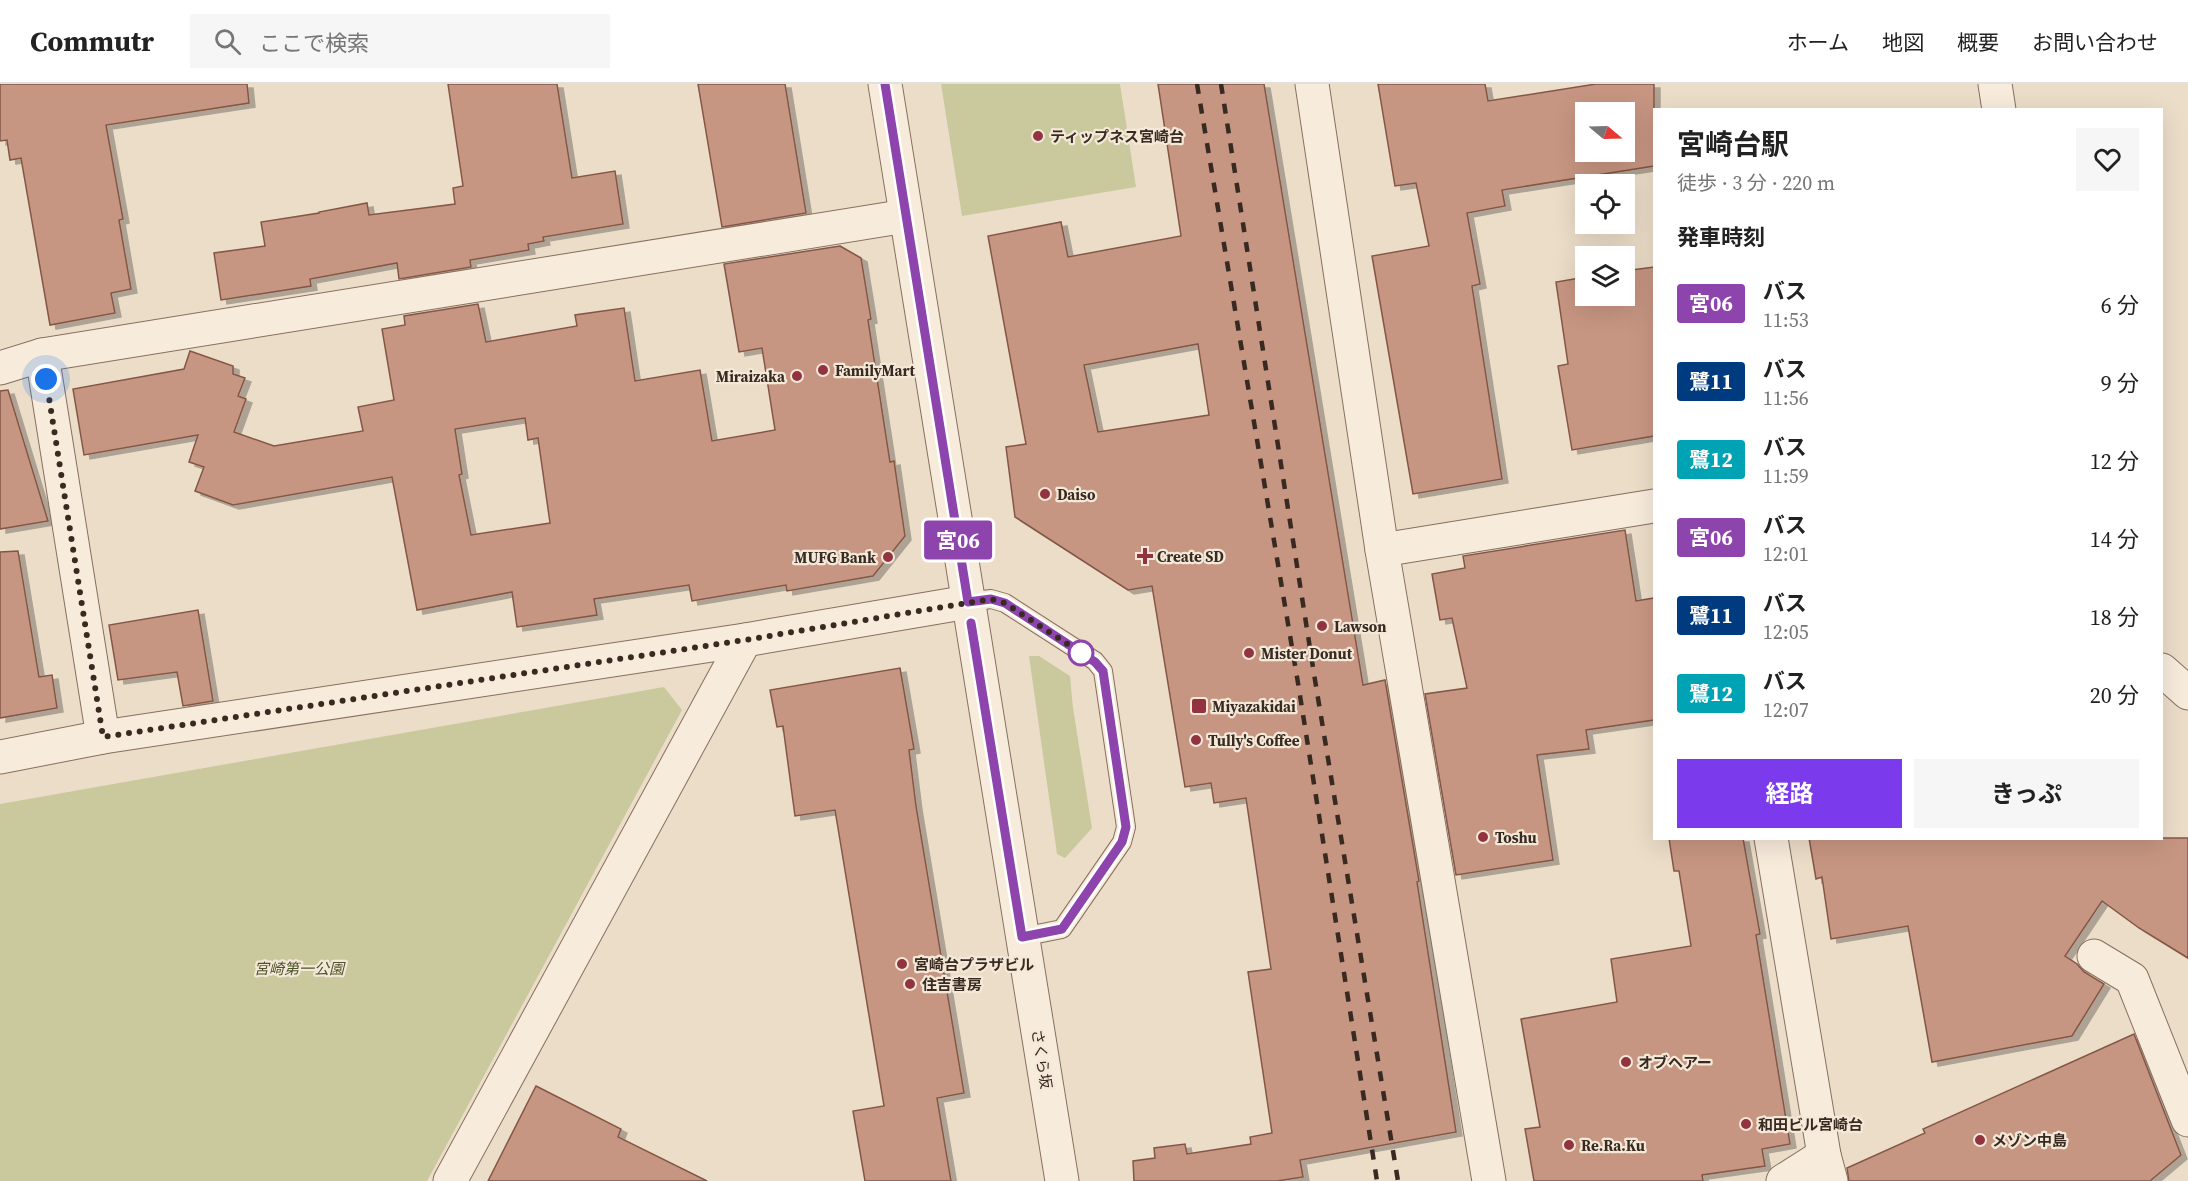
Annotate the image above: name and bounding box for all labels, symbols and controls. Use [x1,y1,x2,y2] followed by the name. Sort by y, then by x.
[190,14,610,68] search box
[30,22,154,60] text: Commutr
[211,25,244,58] icon: search
[259,28,369,58] text: ここで検索
[1787,28,1849,57] text: ホーム
[1882,28,1924,57] text: 地図
[1957,28,1999,57] text: 概要
[2032,28,2158,57] text: お問い合わせ
[1575,102,1635,162] north arrow
[1575,102,1635,306] map controls
[1677,125,1789,163] text: 宮崎台駅
[1050,126,1184,147] place label: ティップネス宮崎台
[2076,128,2139,191] button: heart
[1031,129,1045,143] marker: ティップネス宮崎台
[1677,169,1835,197] text: 徒歩 · 3 分 · 220 m
[1575,174,1635,234] button: locate
[1677,222,1765,252] text: 発車時刻
[1575,246,1635,306] button: layers
[1763,276,1807,306] text: バス
[1689,289,1733,318] text: 宮06
[2101,290,2139,320] text: 6 分
[1763,306,1809,334] text: 11:53
[1763,354,1807,384] text: バス
[835,360,916,381] place label: FamilyMart
[816,363,830,377] marker: FamilyMart
[31,364,61,394] your location
[716,366,786,387] place label: Miraizaka
[1689,367,1733,396] text: 鷺11
[2101,368,2139,398] text: 9 分
[790,369,804,383] marker: Miraizaka
[1763,384,1809,412] text: 11:56
[1763,432,1807,462] text: バス
[1689,445,1733,474] text: 鷺12
[2090,446,2139,476] text: 12 分
[1763,462,1809,490] text: 11:59
[1057,484,1096,505] place label: Daiso
[1038,487,1052,501] marker: Daiso
[1763,510,1807,540] text: バス
[924,520,992,560] line badge: 宮06
[1689,523,1733,552] text: 宮06
[2090,524,2139,554] text: 14 分
[936,526,980,555] text: 宮06
[1763,540,1809,568] text: 12:01
[1157,546,1224,567] place label: Create SD
[794,547,876,568] place label: MUFG Bank
[1138,549,1152,563] marker: Create SD
[881,550,895,564] marker: MUFG Bank
[1763,588,1807,618] text: バス
[1689,601,1733,630] text: 鷺11
[2090,602,2139,632] text: 18 分
[1334,616,1386,637] place label: Lawson
[1763,618,1809,646] text: 12:05
[1315,619,1329,633] marker: Lawson
[1068,640,1094,666] unlabelled marker
[1261,643,1353,664] place label: Mister Donut
[1242,646,1256,660] marker: Mister Donut
[1763,666,1807,696] text: バス
[1689,679,1733,708] text: 鷺12
[2090,680,2139,710] text: 20 分
[1212,696,1296,717] place label: Miyazakidai
[1763,696,1809,724] text: 12:07
[1190,697,1208,715] marker: Miyazakidai
[1208,730,1300,751] place label: Tully's Coffee
[1189,733,1203,747] marker: Tully's Coffee
[1677,759,1902,828] button: 経路
[1914,759,2139,828] button: きっぷ
[1495,827,1537,848] place label: Toshu
[1476,830,1490,844] marker: Toshu
[914,954,1034,975] place label: 宮崎台プラザビル
[895,957,909,971] marker: 宮崎台プラザビル
[254,958,346,979] park label: 宮崎第一公園
[922,974,982,995] place label: 住吉書房
[903,977,917,991] marker: 住吉書房
[1027,1028,1057,1090] street label: さくら坂
[1638,1052,1712,1073] place label: オブヘアー
[1619,1055,1633,1069] marker: オブヘアー
[1758,1114,1863,1135] place label: 和田ビル宮崎台
[1739,1117,1753,1131] marker: 和田ビル宮崎台
[1992,1130,2067,1151] place label: メゾン中島
[1973,1133,1987,1147] marker: メゾン中島
[1581,1135,1645,1156] place label: Re.Ra.Ku
[1562,1138,1576,1152] marker: Re.Ra.Ku

